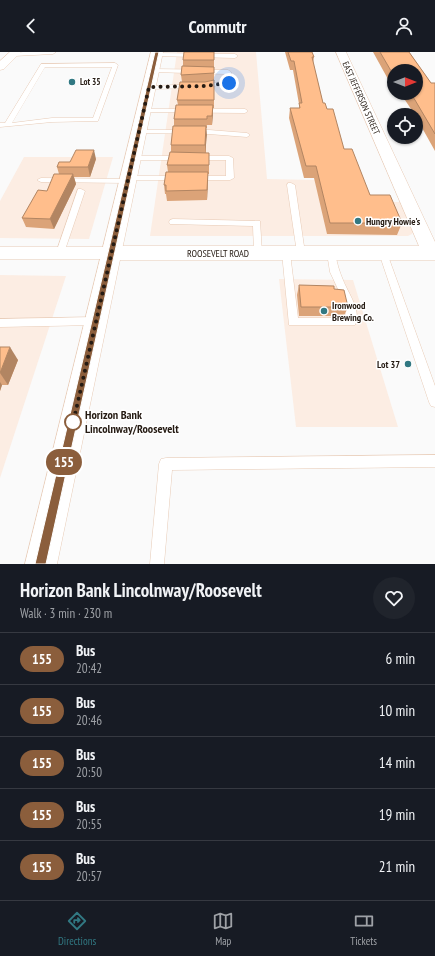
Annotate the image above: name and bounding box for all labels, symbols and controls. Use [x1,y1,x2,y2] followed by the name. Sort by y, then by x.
[20,15,42,37] icon: back
[188,15,247,38] text: Commutr
[393,15,415,37] icon: person
[340,60,382,136] street label: EAST JEFFERSON STREET
[387,64,423,100] north arrow
[387,64,423,144] map controls
[219,73,239,93] your location
[80,76,101,87] place label: Lot 35
[67,77,77,87] marker: Lot 35
[387,108,423,144] button: locate
[366,215,421,228] place label: Hungry Howie's
[353,216,363,226] marker: Hungry Howie's
[187,247,249,260] street label: ROOSEVELT ROAD
[332,299,374,324] place label: Ironwood Brewing Co.
[319,306,329,316] marker: Ironwood Brewing Co.
[377,358,400,371] place label: Lot 37
[403,359,413,369] marker: Lot 37
[85,407,179,436] place label: Horizon Bank Lincolnway/Roosevelt
[64,413,82,431] marker: Horizon Bank Lincolnway/Roosevelt
[41,449,87,475] line badge: 155
[54,453,74,471] text: 155
[373,577,415,619] button: heart
[20,578,262,602] text: Horizon Bank Lincolnway/Roosevelt
[20,605,112,622] text: Walk · 3 min · 230 m
[76,641,95,660] text: Bus
[385,649,415,668] text: 6 min
[32,650,52,668] text: 155
[76,660,102,677] text: 20:42
[76,693,95,712] text: Bus
[379,701,415,720] text: 10 min
[32,702,52,720] text: 155
[76,712,102,729] text: 20:46
[76,745,95,764] text: Bus
[379,753,415,772] text: 14 min
[32,754,52,772] text: 155
[76,764,102,781] text: 20:50
[76,797,95,816] text: Bus
[379,805,415,824] text: 19 min
[32,806,52,824] text: 155
[76,816,102,833] text: 20:55
[76,849,95,868] text: Bus
[379,857,415,876] text: 21 min
[32,858,52,876] text: 155
[76,868,102,885] text: 20:57
[58,910,96,948] tab: Directions
[212,910,234,948] tab: Map
[350,910,377,948] tab: Tickets

